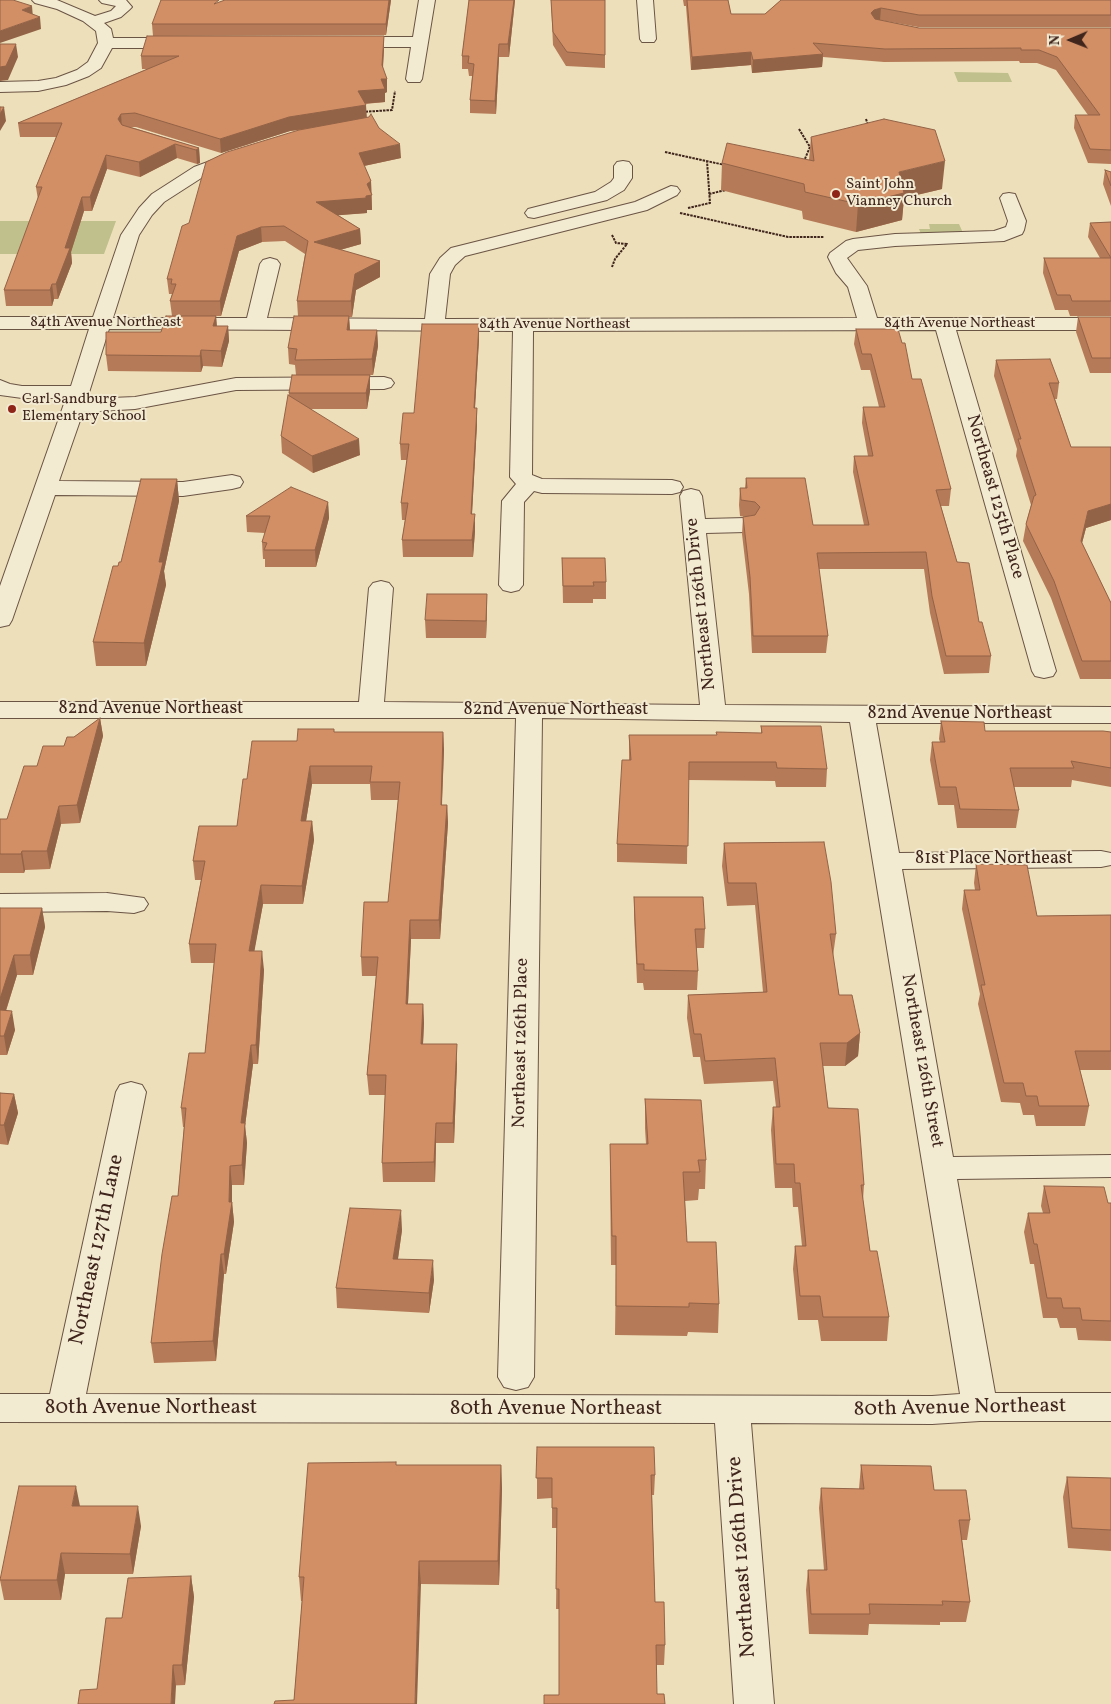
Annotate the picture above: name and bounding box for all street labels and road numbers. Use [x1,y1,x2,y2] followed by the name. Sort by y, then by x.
[30,314,182,332] street label: 84th Avenue Northeast
[884,315,1036,333] street label: 84th Avenue Northeast
[479,316,631,334] street label: 84th Avenue Northeast
[960,412,1028,582] street label: Northeast 125th Place
[682,517,722,691] street label: Northeast 126th Drive
[59,699,243,721] street label: 82nd Avenue Northeast
[464,700,648,722] street label: 82nd Avenue Northeast
[868,704,1052,726] street label: 82nd Avenue Northeast
[915,849,1073,871] street label: 81st Place Northeast
[510,958,534,1128] street label: Northeast 126th Place
[895,972,947,1150] street label: Northeast 126th Street
[65,1152,131,1348] street label: Northeast 127th Lane
[854,1395,1066,1423] street label: 80th Avenue Northeast
[45,1396,257,1422] street label: 80th Avenue Northeast
[450,1397,662,1423] street label: 80th Avenue Northeast
[723,1455,763,1659] street label: Northeast 126th Drive

